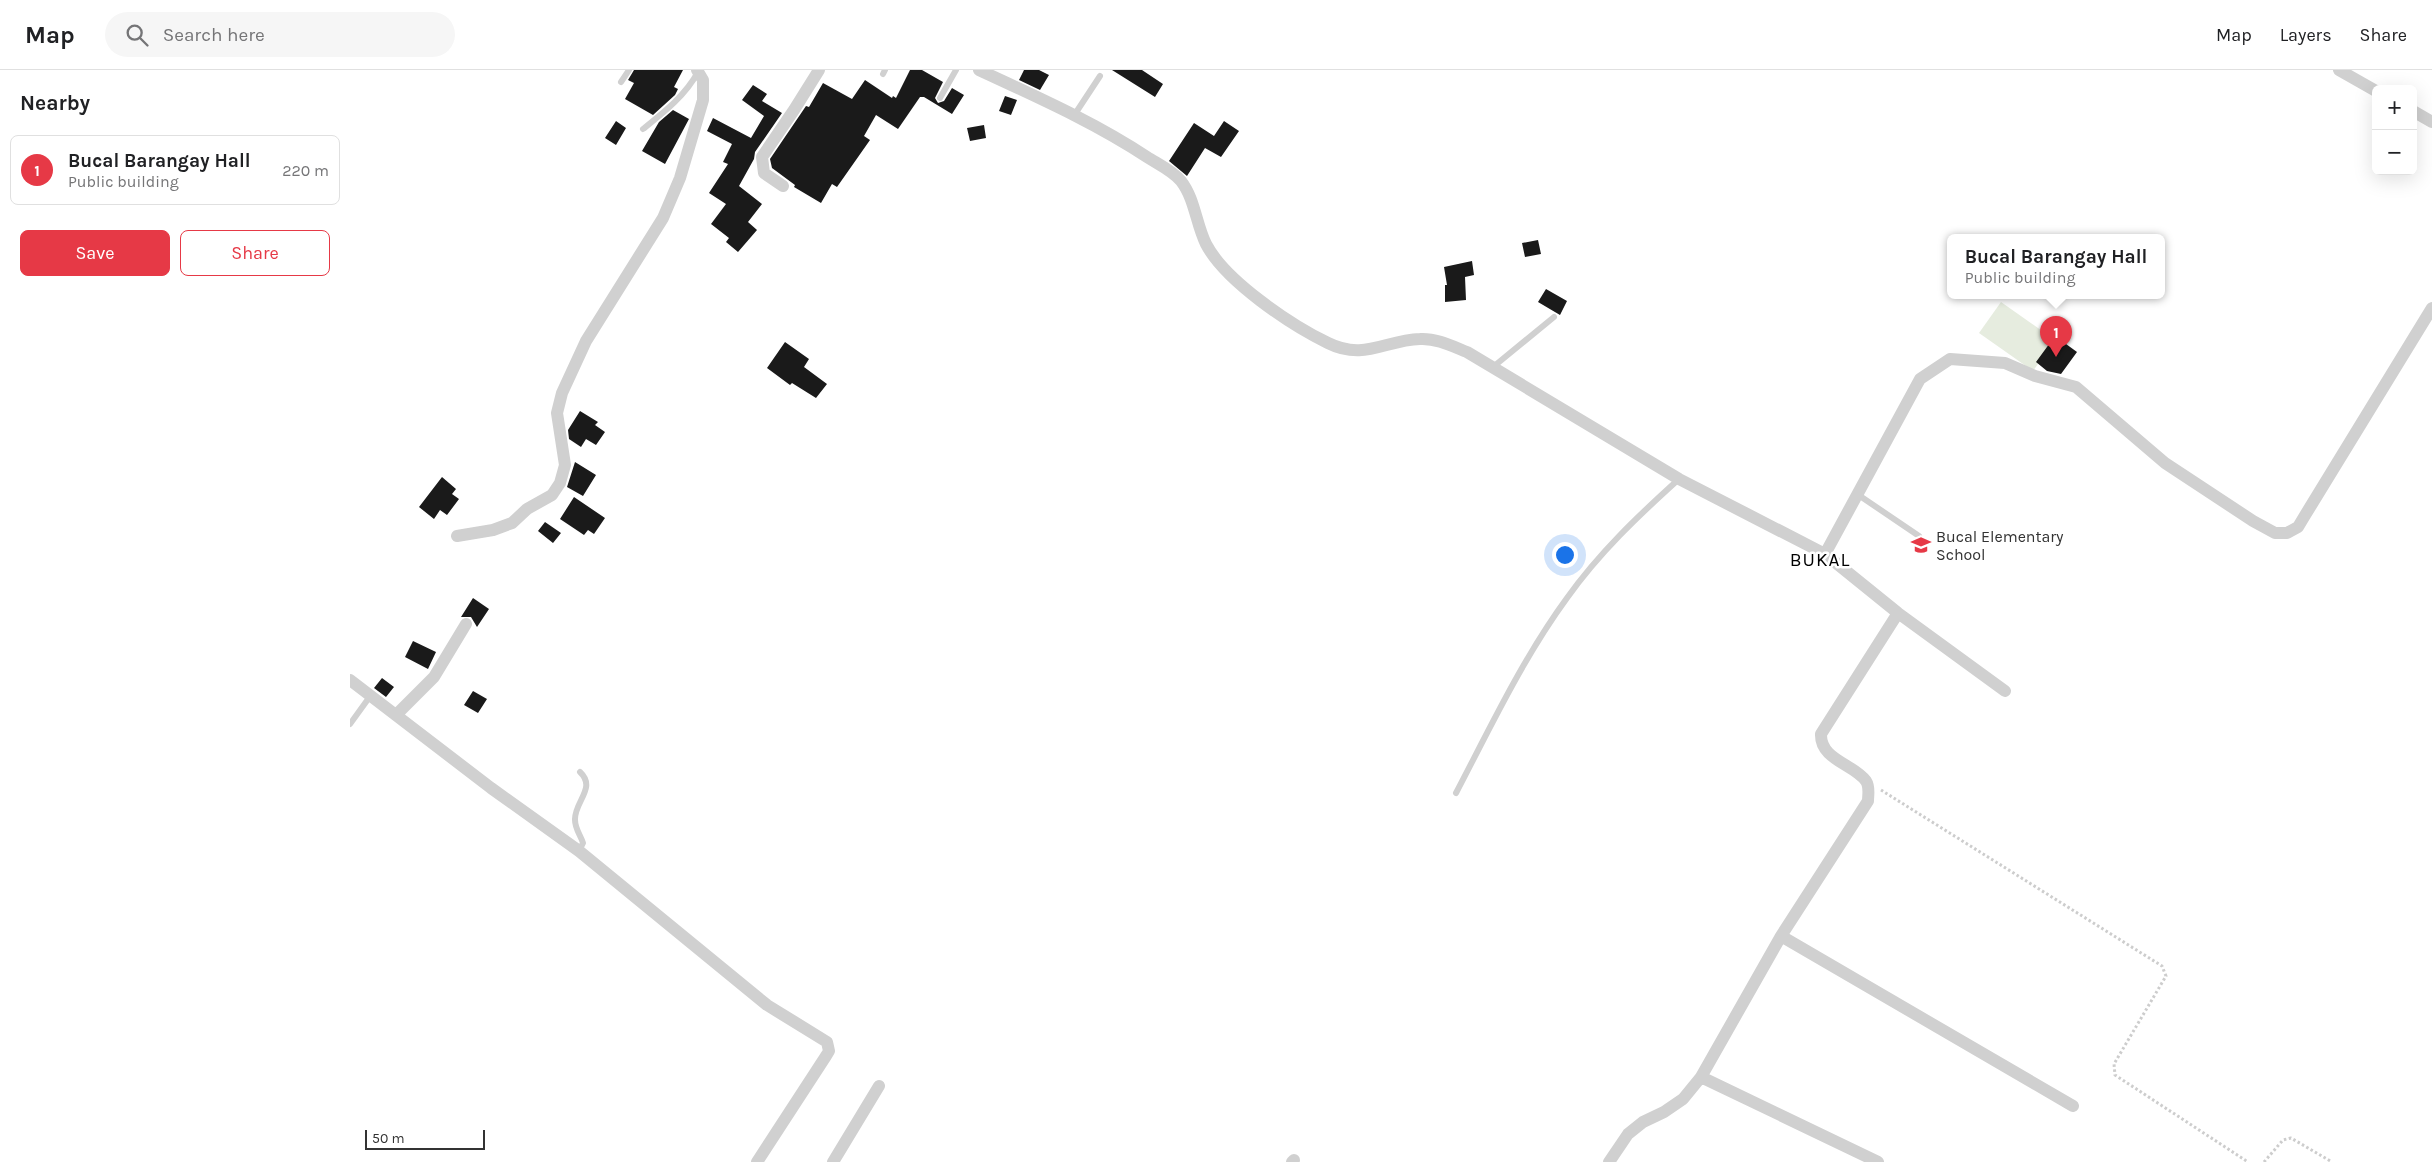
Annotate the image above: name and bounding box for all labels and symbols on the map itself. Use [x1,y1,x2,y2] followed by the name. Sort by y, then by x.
[2040,316,2072,357] pin: 1
[1936,527,2064,564] place label: Bucal Elementary School
[1910,534,1932,556] school or university icon: Bucal Elementary School
[1552,542,1578,568] your location
[1790,549,1850,571] district label: BUKAL
[365,1127,485,1150] scale bar

